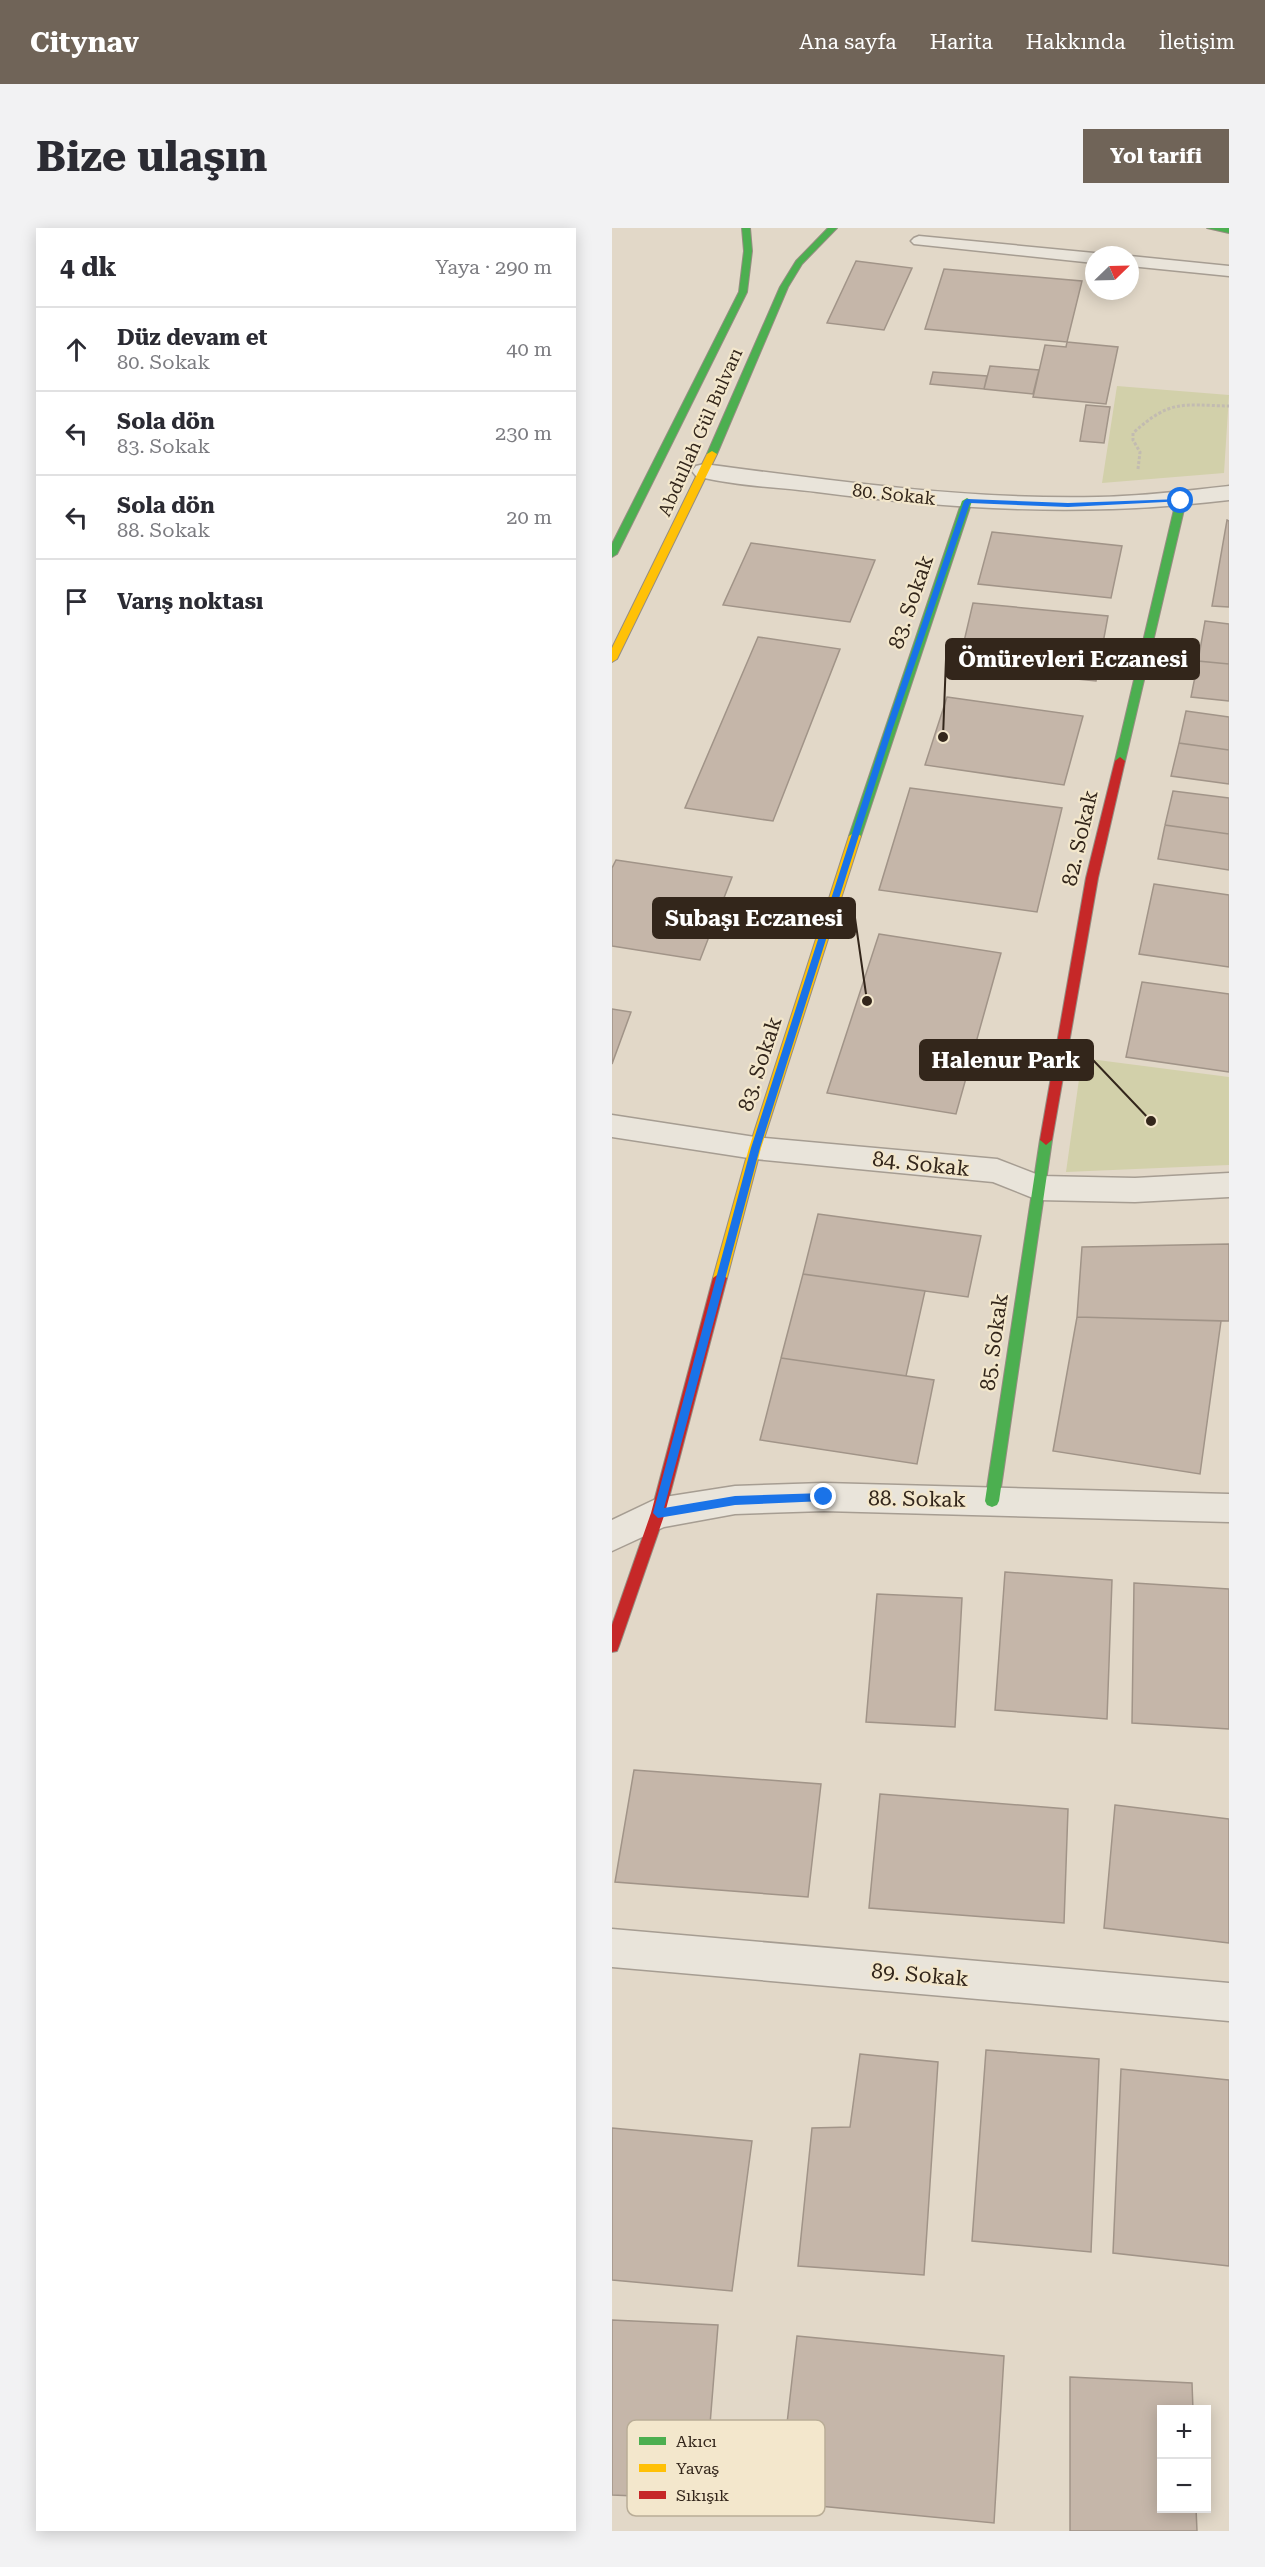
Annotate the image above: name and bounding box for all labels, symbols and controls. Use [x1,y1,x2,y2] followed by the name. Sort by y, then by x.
[30,26,139,59] text: Citynav
[799,30,897,54] text: Ana sayfa
[930,30,993,54] text: Harita
[1026,30,1126,54] text: Hakkında
[1159,30,1235,54] text: İletişim
[1083,129,1229,183] button: Yol tarifi
[36,132,267,181] text: Bize ulaşın
[1085,246,1139,300] north arrow
[60,252,116,282] text: 4 dk
[435,255,552,279] text: Yaya · 290 m
[117,325,268,350] text: Düz devam et
[60,333,93,366] icon: ahead
[506,337,552,361] text: 40 m
[653,344,747,519] street label: Abdullah Gül Bulvarı
[117,350,210,374] text: 80. Sokak
[117,409,215,434] text: Sola dön
[60,417,93,450] icon: left
[495,421,552,445] text: 230 m
[117,434,210,458] text: 83. Sokak
[851,479,937,509] street label: 80. Sokak
[1167,487,1193,513] route start
[117,493,215,518] text: Sola dön
[60,501,93,534] icon: left
[506,505,552,529] text: 20 m
[117,518,210,542] text: 88. Sokak
[884,552,938,652] street label: 83. Sokak
[60,585,93,618] icon: arrive
[117,589,263,614] text: Varış noktası
[946,639,1199,679] callout: Ömürevleri Eczanesi
[958,645,1188,672] text: Ömürevleri Eczanesi
[1057,788,1103,888] street label: 82. Sokak
[653,898,855,938] callout: Subaşı Eczanesi
[665,906,843,931] text: Subaşı Eczanesi
[733,1014,787,1114] street label: 83. Sokak
[920,1040,1093,1080] callout: Halenur Park
[932,1048,1080,1073] text: Halenur Park
[871,1147,971,1181] street label: 84. Sokak
[975,1292,1013,1392] street label: 85. Sokak
[810,1483,836,1509] route end
[868,1486,966,1512] street label: 88. Sokak
[870,1959,970,1991] street label: 89. Sokak
[1157,2405,1211,2513] map controls
[1157,2405,1211,2459] button: +
[627,2420,825,2516] legend
[676,2432,717,2451] text: Akıcı
[676,2459,720,2478] text: Yavaş
[1157,2459,1211,2513] button: −
[676,2486,729,2505] text: Sıkışık

